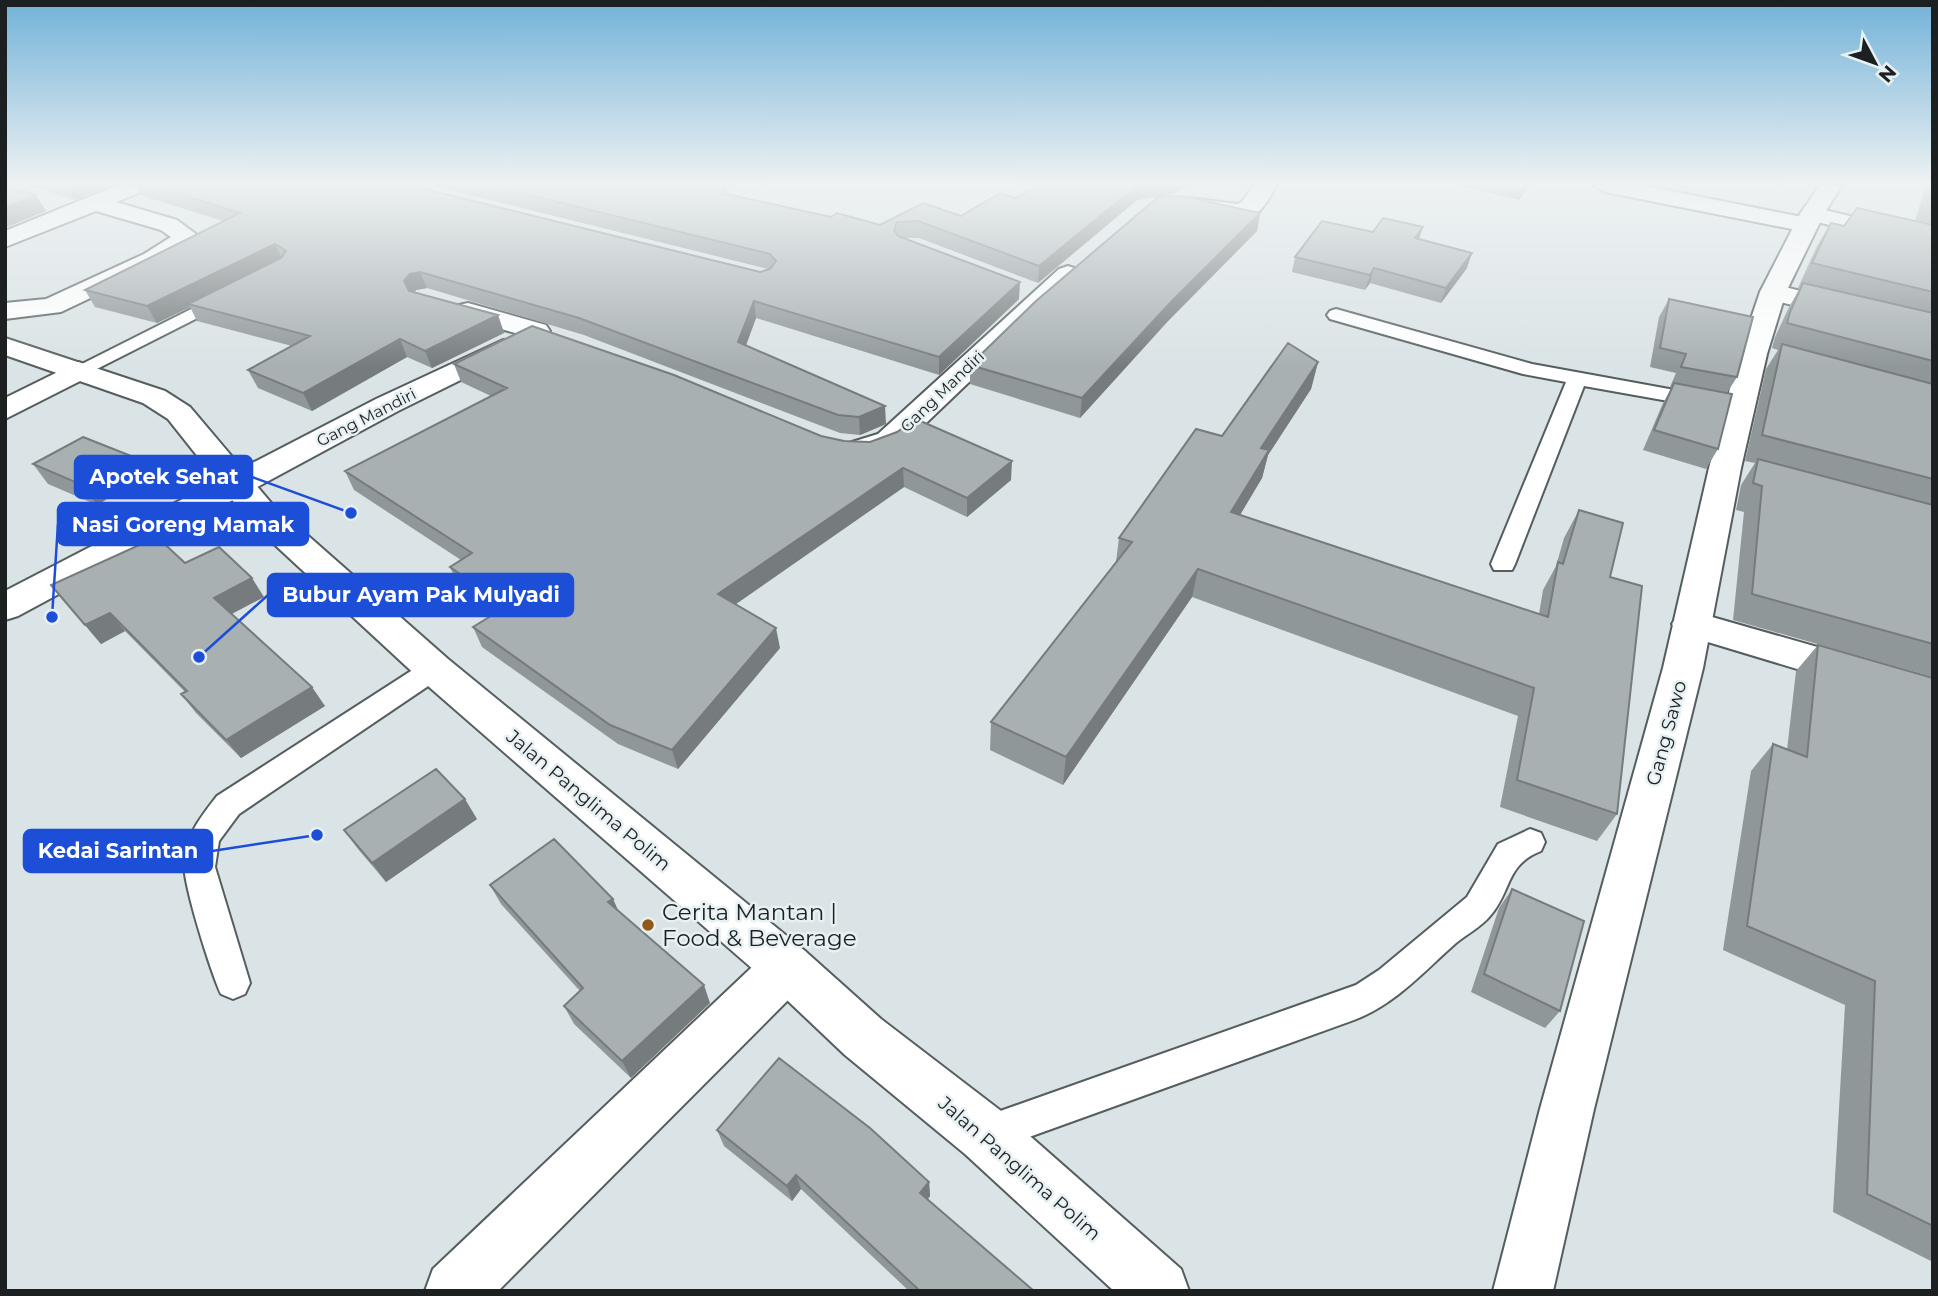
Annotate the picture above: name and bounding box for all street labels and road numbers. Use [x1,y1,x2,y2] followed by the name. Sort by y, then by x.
[897,347,988,436] street label: Gang Mandiri
[313,384,419,451] street label: Gang Mandiri
[1641,678,1692,788] street label: Gang Sawo
[501,724,676,876] street label: Jalan Panglima Polim
[933,1091,1106,1245] street label: Jalan Panglima Polim

